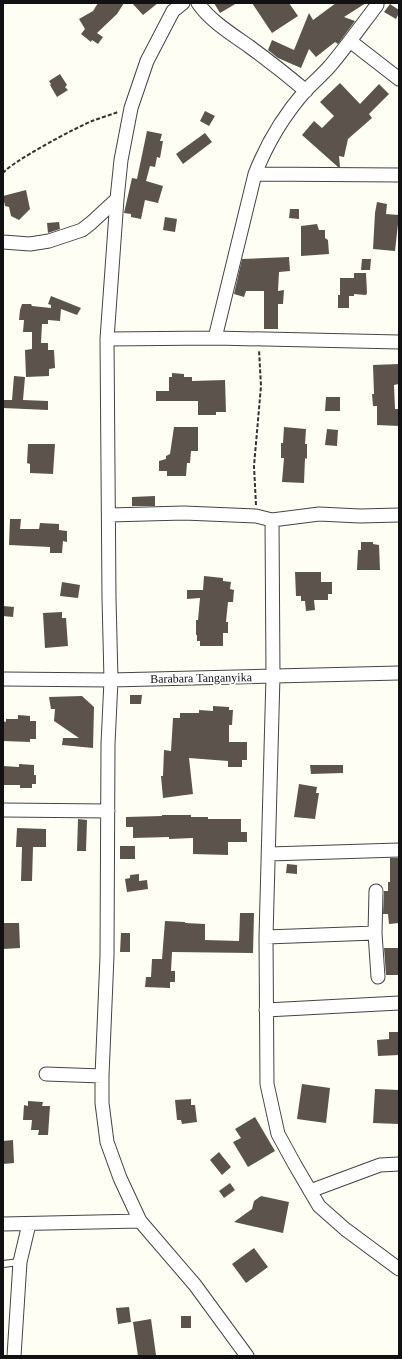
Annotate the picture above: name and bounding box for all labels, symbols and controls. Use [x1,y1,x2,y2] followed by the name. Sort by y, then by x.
[150,670,253,686] street label: Barabara Tanganyika

